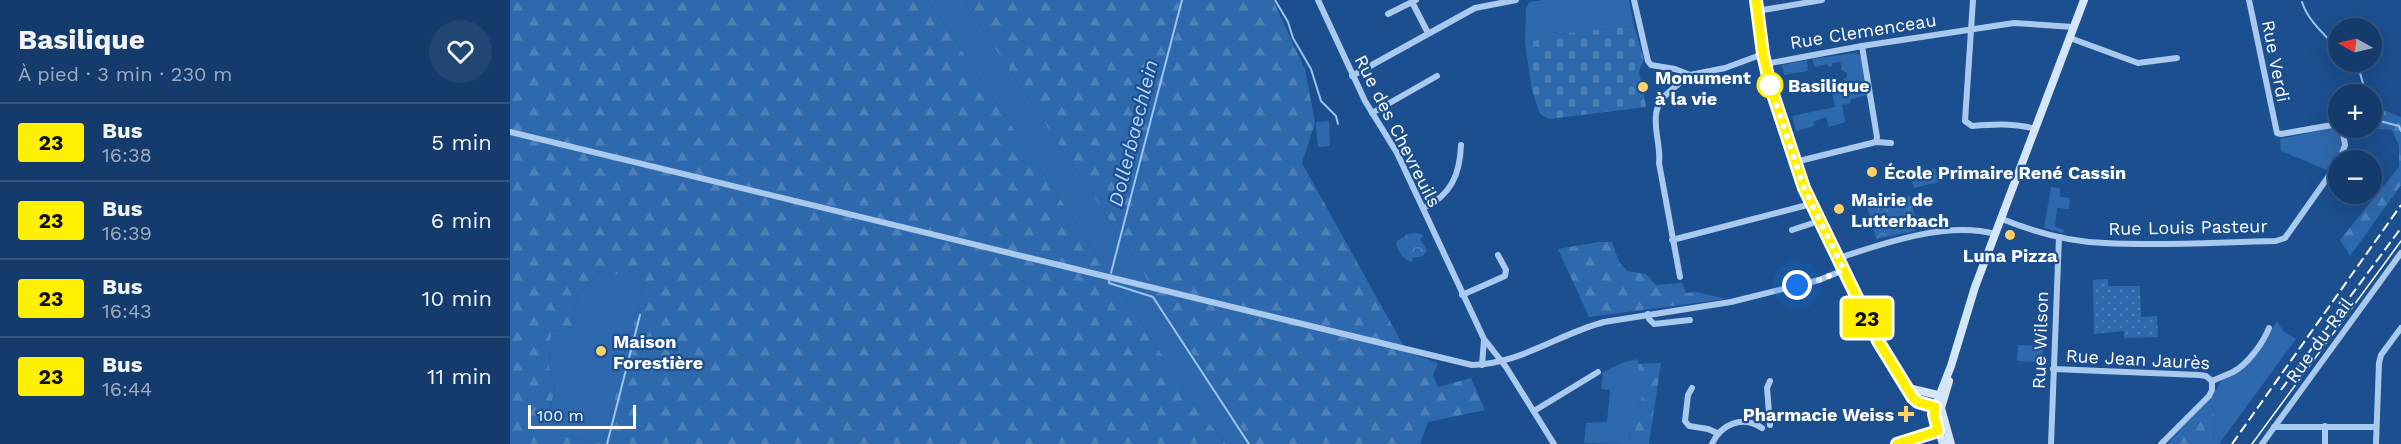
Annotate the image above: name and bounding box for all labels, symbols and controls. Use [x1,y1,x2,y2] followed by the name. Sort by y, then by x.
[1788,9,1938,53] street label: Rue Clemenceau
[2258,18,2294,104] street label: Rue Verdi
[2328,18,2382,72] north arrow
[2328,18,2382,204] map controls
[429,20,492,83] button: heart
[18,23,145,56] text: Basilique
[1351,51,1445,211] street label: Rue des Chevreuils
[1103,57,1163,209] water label: Dollerbaechlein
[18,62,232,86] text: À pied · 3 min · 230 m
[1655,67,1751,109] place label: Monument à la vie
[1757,72,1783,98] marker: Basilique
[1788,75,1870,96] place label: Basilique
[1636,80,1650,94] marker: Monument à la vie
[2328,84,2382,138] button: +
[102,118,142,143] text: Bus
[39,130,63,155] text: 23
[431,130,492,155] text: 5 min
[102,143,152,167] text: 16:38
[2328,150,2382,204] button: −
[1884,162,2126,183] place label: École Primaire René Cassin
[1865,165,1879,179] marker: École Primaire René Cassin
[1851,189,1949,231] place label: Mairie de Lutterbach
[102,196,142,221] text: Bus
[1832,202,1846,216] marker: Mairie de Lutterbach
[39,208,63,233] text: 23
[431,208,492,233] text: 6 min
[2108,215,2268,239] street label: Rue Louis Pasteur
[102,221,152,245] text: 16:39
[2003,228,2017,242] marker: Luna Pizza
[1963,245,2058,266] place label: Luna Pizza
[1782,270,1812,300] your location
[102,274,142,299] text: Bus
[39,286,63,311] text: 23
[422,286,492,311] text: 10 min
[2028,291,2052,389] street label: Rue Wilson
[2281,293,2357,387] street label: Rue du Rail
[1840,298,1894,338] line badge: 23
[102,299,152,323] text: 16:43
[1855,306,1879,331] text: 23
[613,331,703,373] place label: Maison Forestière
[594,344,608,358] marker: Maison Forestière
[2065,345,2211,373] street label: Rue Jean Jaurès
[102,352,142,377] text: Bus
[39,364,63,389] text: 23
[427,364,492,389] text: 11 min
[102,377,152,401] text: 16:44
[528,402,636,430] scale bar
[1743,404,1894,425] place label: Pharmacie Weiss
[537,406,584,425] text: 100 m
[1899,407,1913,421] marker: Pharmacie Weiss

